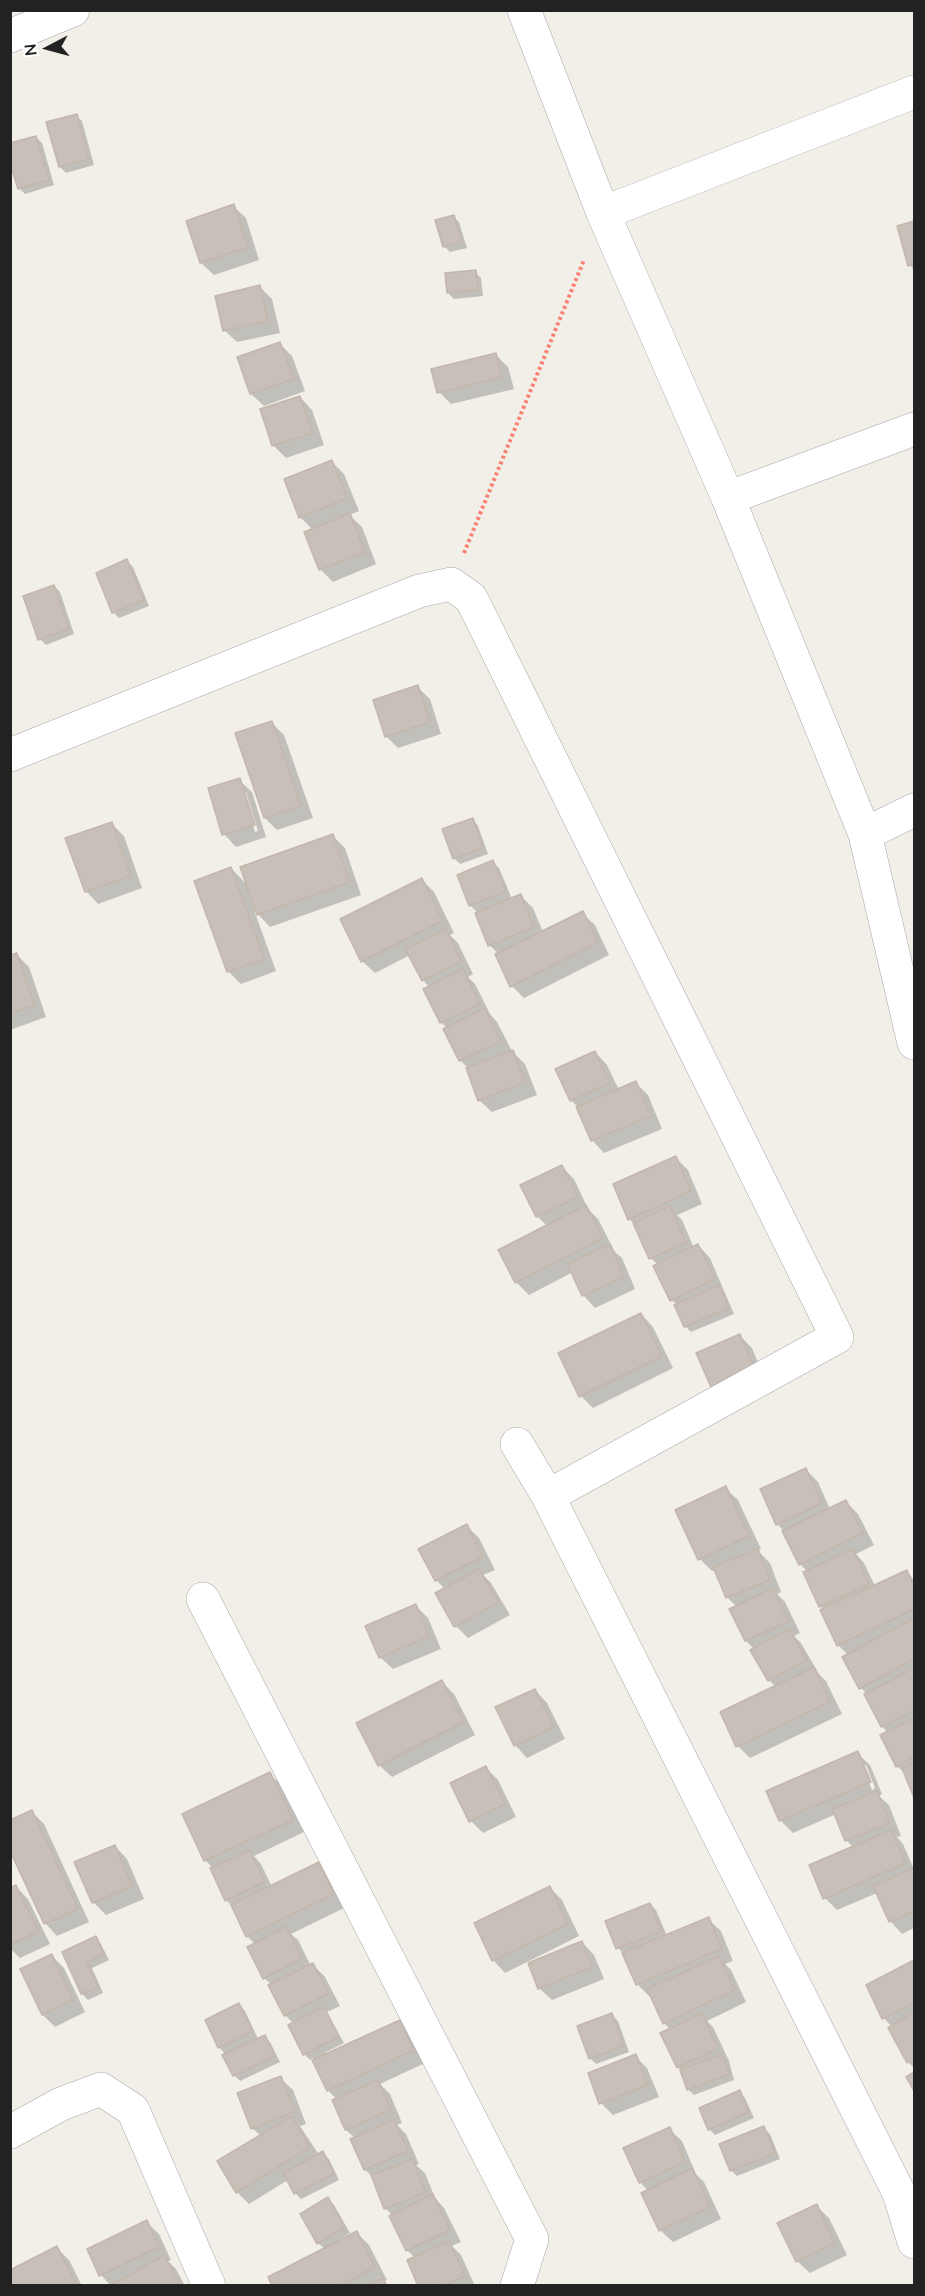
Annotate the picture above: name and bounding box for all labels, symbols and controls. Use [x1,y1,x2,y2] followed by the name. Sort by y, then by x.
[18,18,78,78] north arrow
[20,43,41,57] text: N

